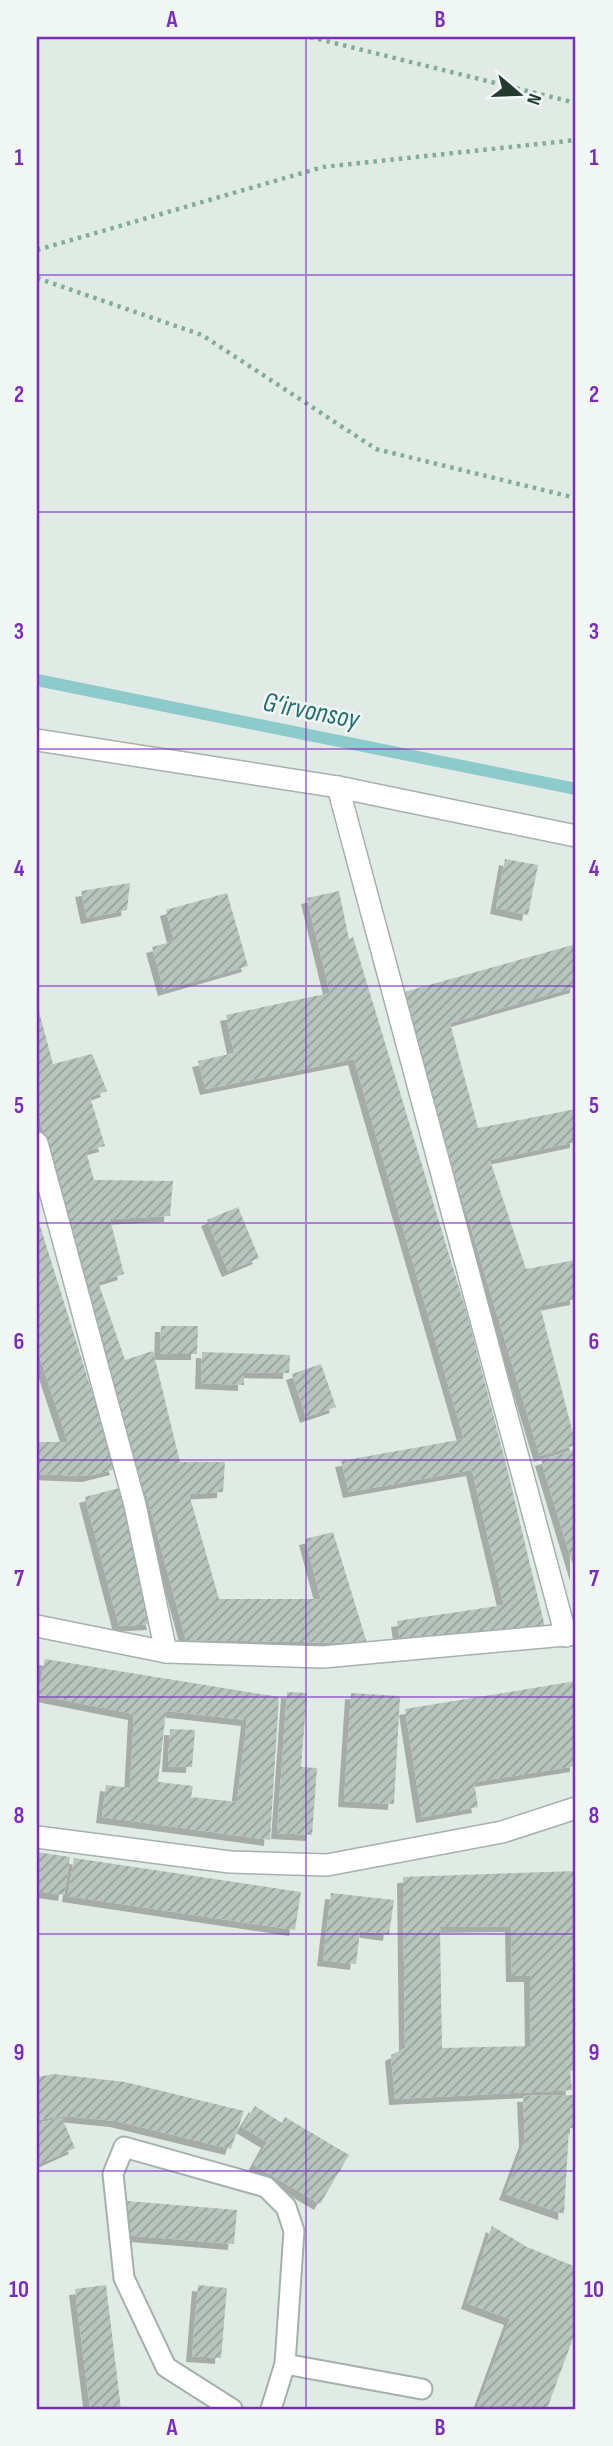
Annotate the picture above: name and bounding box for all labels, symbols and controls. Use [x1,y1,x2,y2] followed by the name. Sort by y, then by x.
[166,6,179,34] text: A
[435,6,446,34] text: B
[484,60,554,130] north arrow
[521,91,546,108] text: N
[14,144,24,172] text: 1
[589,144,599,172] text: 1
[14,381,24,409] text: 2
[589,381,599,409] text: 2
[14,618,24,646] text: 3
[589,618,599,646] text: 3
[260,686,363,737] water label: G‘irvonsoy
[14,855,25,883] text: 4
[589,855,600,883] text: 4
[14,1092,24,1120] text: 5
[589,1092,599,1120] text: 5
[14,1328,24,1356] text: 6
[589,1328,599,1356] text: 6
[14,1565,24,1593] text: 7
[589,1565,599,1593] text: 7
[14,1802,25,1830] text: 8
[589,1802,600,1830] text: 8
[14,2039,24,2067] text: 9
[589,2039,599,2067] text: 9
[9,2276,29,2304] text: 10
[584,2276,604,2304] text: 10
[166,2414,179,2442] text: A
[435,2414,446,2442] text: B

